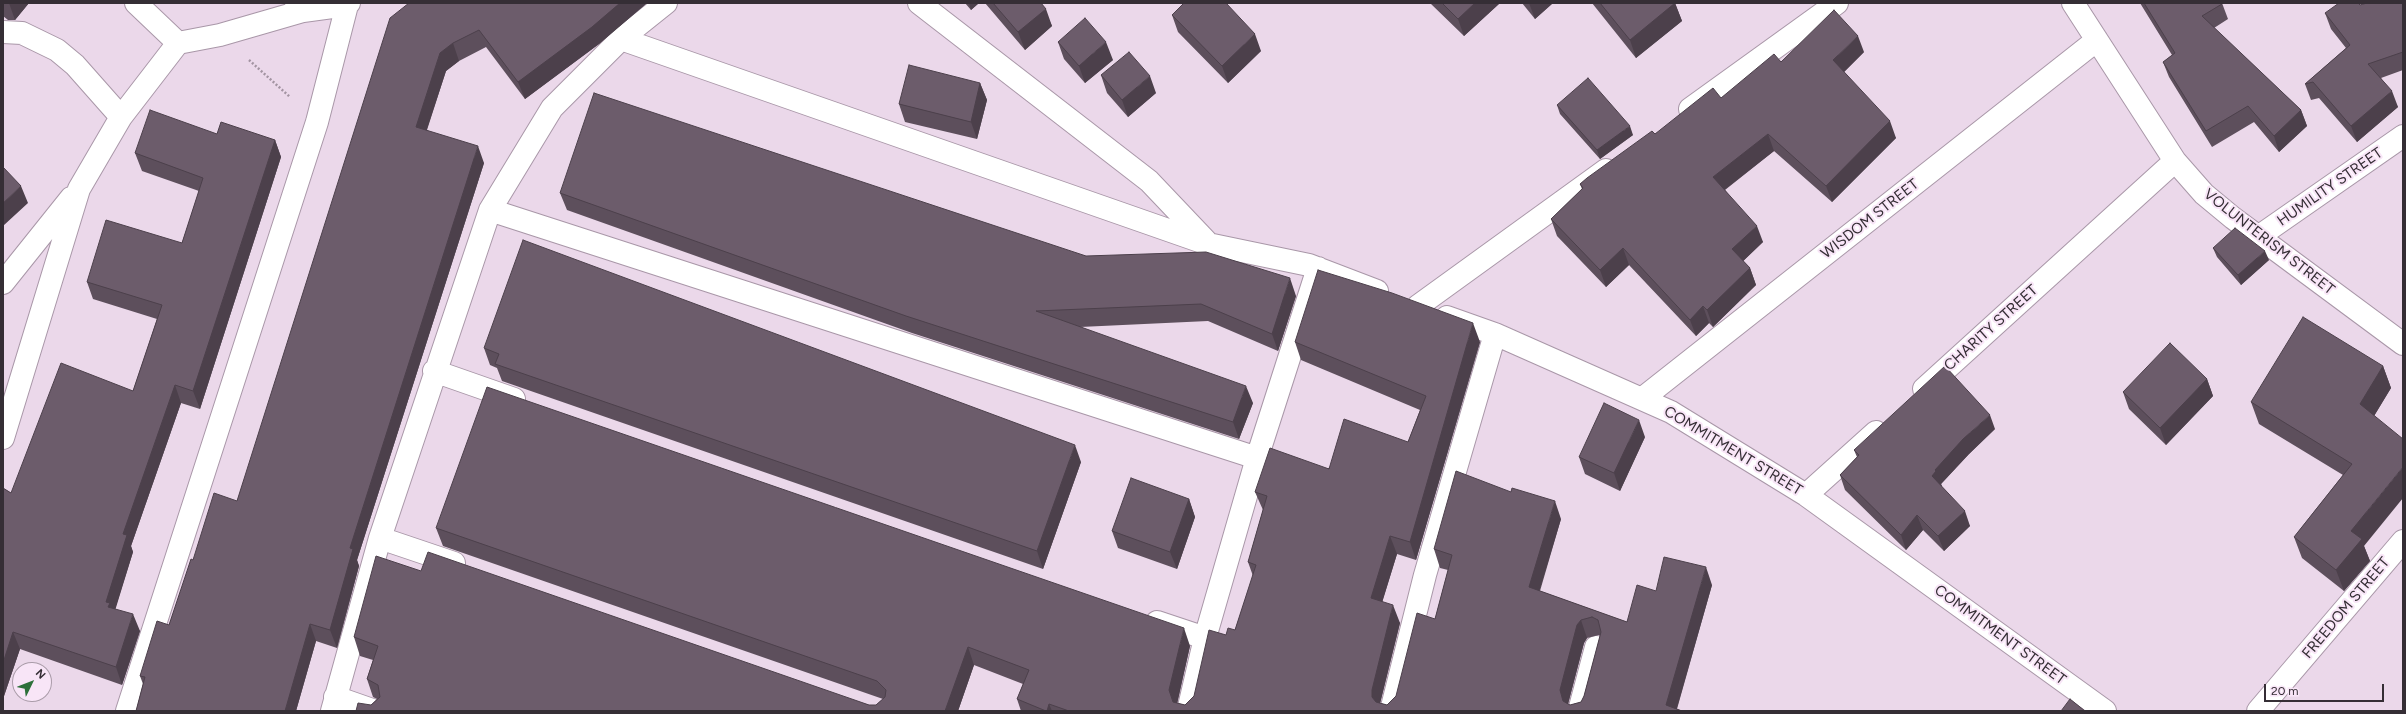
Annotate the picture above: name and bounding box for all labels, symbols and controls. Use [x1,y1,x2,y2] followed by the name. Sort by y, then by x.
[2274,144,2386,230] street label: HUMILITY STREET
[1818,175,1922,263] street label: WISDOM STREET
[2200,185,2338,299] street label: VOLUNTERISM STREET
[1941,281,2041,375] street label: CHARITY STREET
[1661,403,1805,499] street label: COMMITMENT STREET
[2298,554,2394,662] street label: FREEDOM STREET
[1931,581,2069,689] street label: COMMITMENT STREET
[12,662,52,702] north arrow
[33,667,48,682] text: N
[2266,676,2386,702] scale bar
[2271,684,2299,698] text: 20 m

